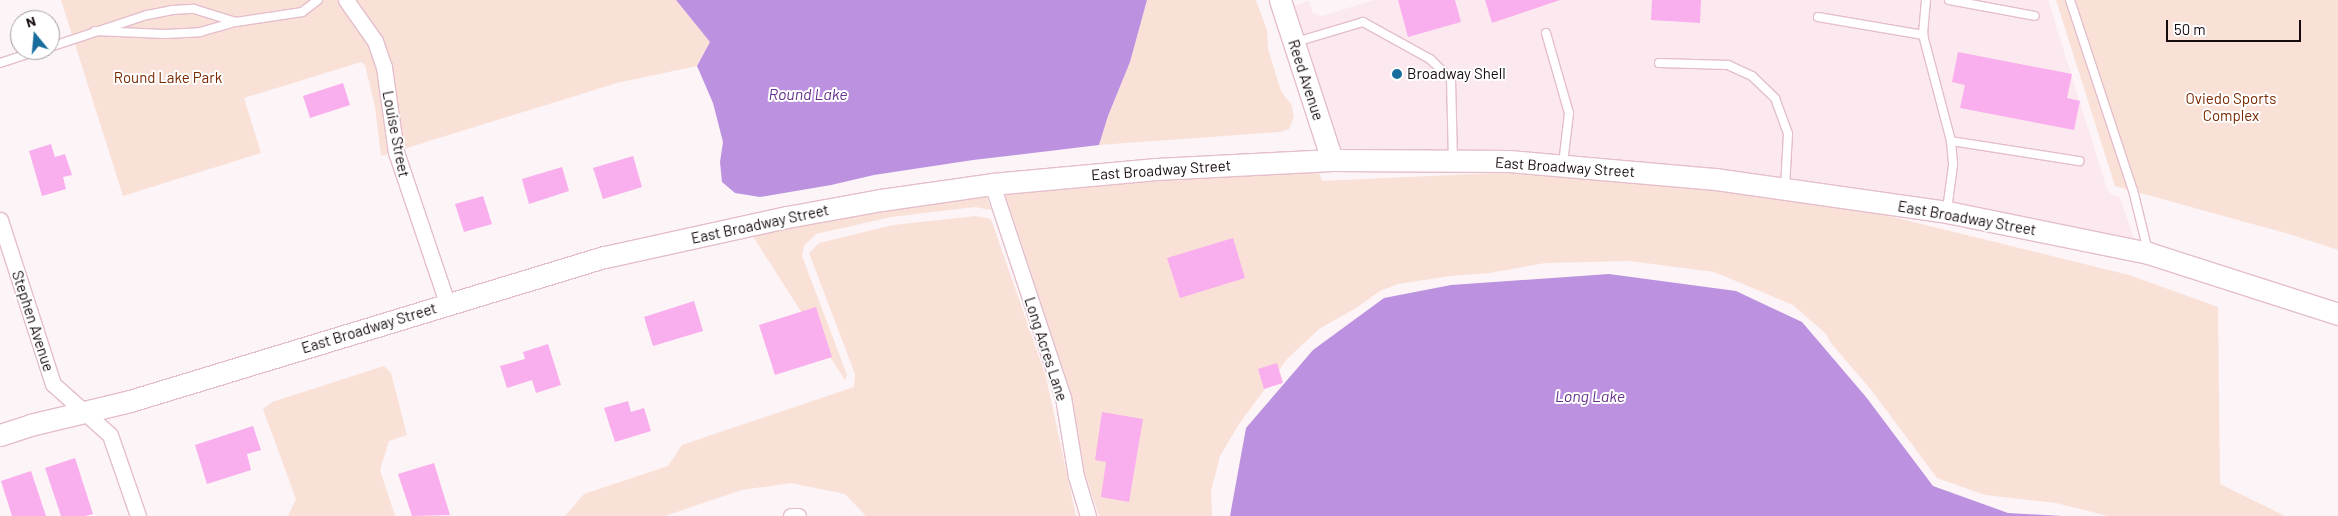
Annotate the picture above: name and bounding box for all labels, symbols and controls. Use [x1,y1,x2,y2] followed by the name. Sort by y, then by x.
[10,10,60,60] north arrow
[2168,10,2303,42] scale bar
[24,12,38,31] text: N
[2174,20,2206,38] text: 50 m
[1284,37,1328,123] street label: Reed Avenue
[1407,65,1506,83] place label: Broadway Shell
[1391,68,1403,80] marker: Broadway Shell
[114,69,222,87] park label: Round Lake Park
[768,84,848,104] water label: Round Lake
[379,89,413,179] street label: Louise Street
[2185,89,2277,124] park label: Oviedo Sports Complex
[1494,153,1636,181] street label: East Broadway Street
[1090,156,1232,184] street label: East Broadway Street
[1896,197,2038,239] street label: East Broadway Street
[690,201,830,247] street label: East Broadway Street
[8,268,58,374] street label: Stephen Avenue
[1021,295,1071,403] street label: Long Acres Lane
[299,299,439,357] street label: East Broadway Street
[1555,386,1625,406] water label: Long Lake

